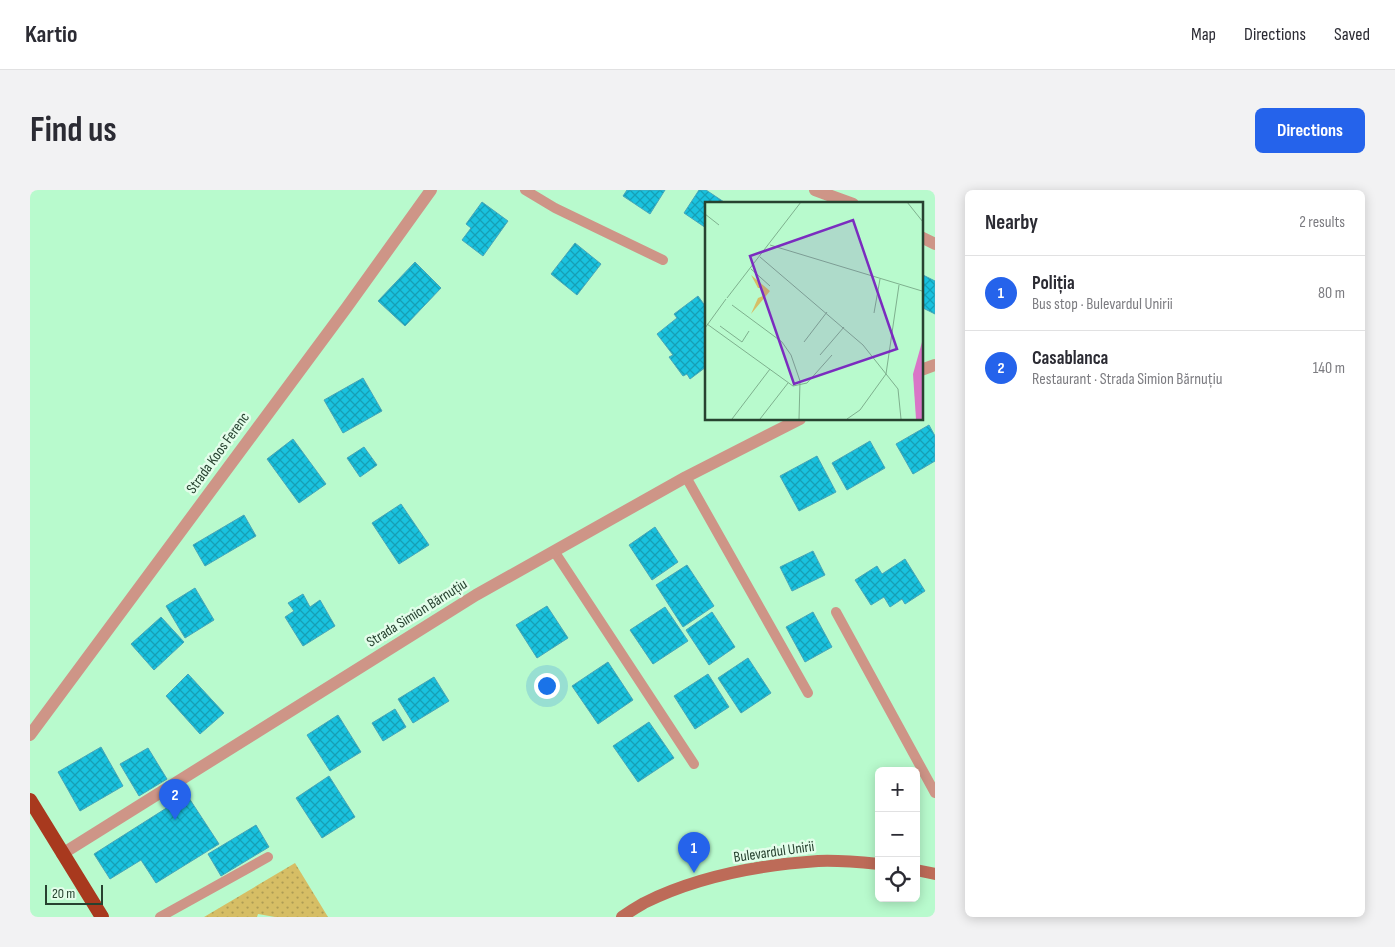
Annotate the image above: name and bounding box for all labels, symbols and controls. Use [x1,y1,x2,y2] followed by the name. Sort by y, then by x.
[25,20,77,49] text: Kartio
[1191,24,1216,45] text: Map
[1244,24,1306,45] text: Directions
[1334,24,1370,45] text: Saved
[1255,108,1365,153] button: Directions
[30,109,117,152] text: Find us
[705,202,922,420] inset map
[985,210,1038,235] text: Nearby
[1299,213,1345,232] text: 2 results
[1032,272,1075,295] text: Poliția
[998,284,1004,303] text: 1
[1318,284,1345,303] text: 80 m
[1032,295,1173,314] text: Bus stop · Bulevardul Unirii
[1032,347,1108,370] text: Casablanca
[997,359,1005,378] text: 2
[1313,359,1345,378] text: 140 m
[1032,370,1222,389] text: Restaurant · Strada Simion Bărnuțiu
[182,409,254,497] street label: Strada Koos Ferenc
[363,574,471,652] street label: Strada Simion Bărnuțiu
[534,673,560,699] your location
[875,767,920,902] map controls
[875,767,920,812] button: +
[159,779,191,820] pin: 2
[875,812,920,857] button: −
[678,832,710,873] pin: 1
[732,837,816,867] street label: Bulevardul Unirii
[875,857,920,902] button: locate
[45,882,102,905] scale bar
[52,885,75,902] text: 20 m

